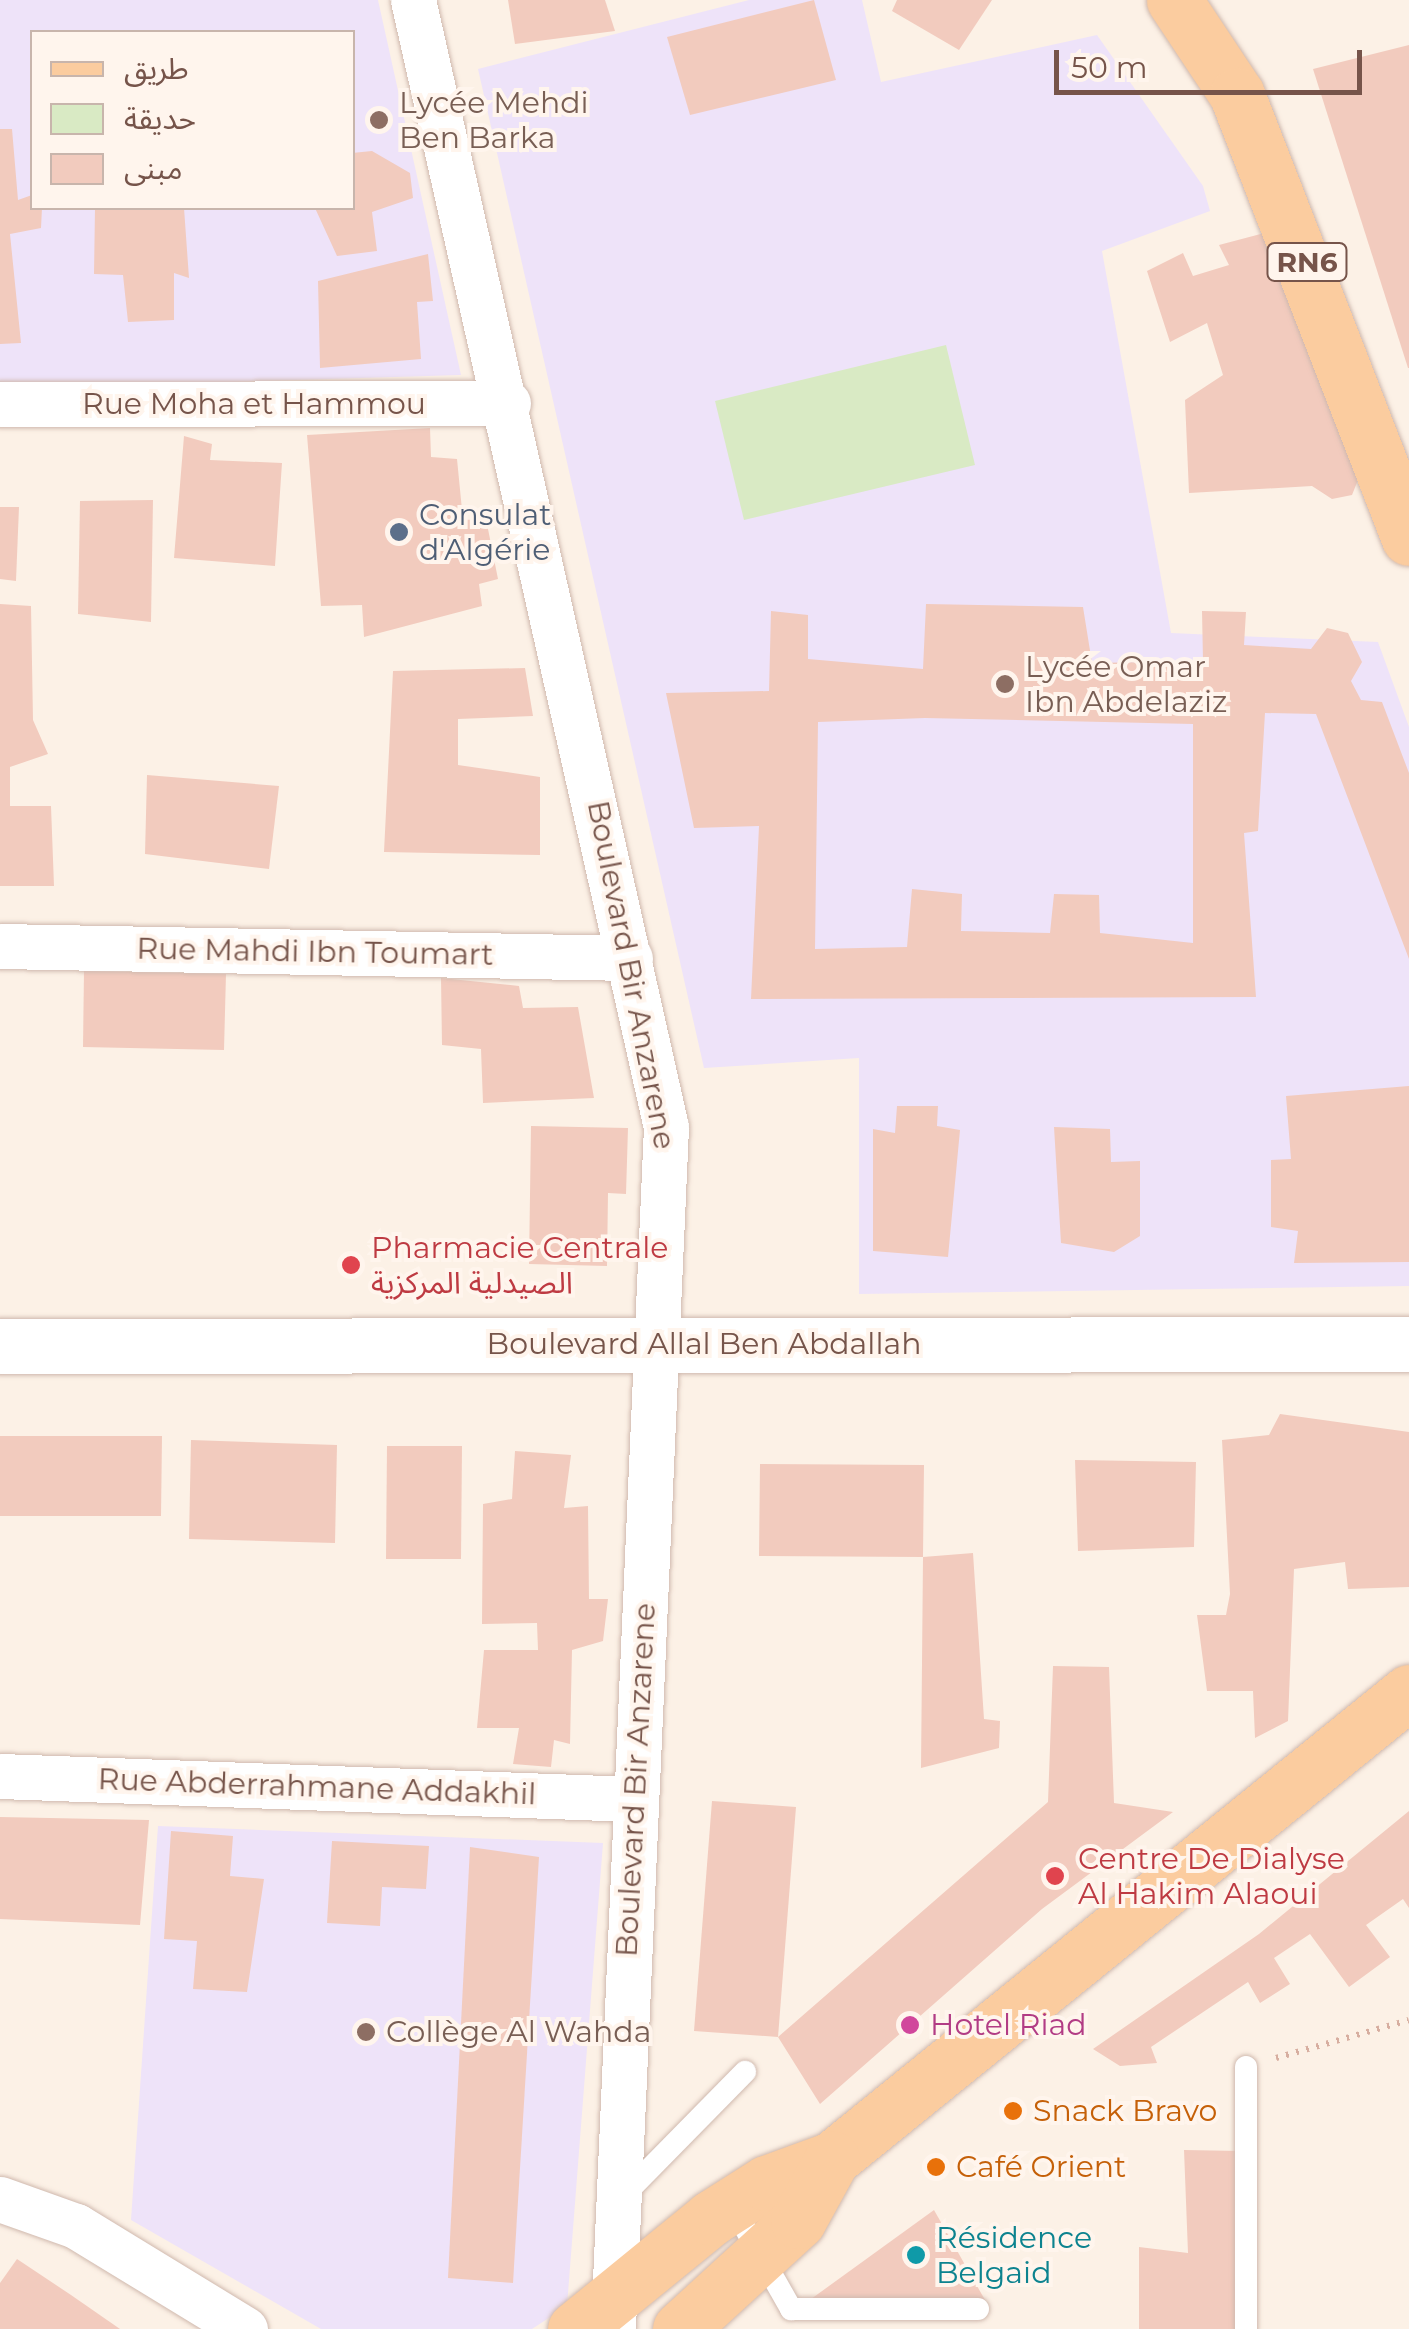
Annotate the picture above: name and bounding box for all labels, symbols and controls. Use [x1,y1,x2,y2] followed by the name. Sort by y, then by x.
[30,30,355,210] legend
[1059,30,1366,92] scale bar
[1071,49,1148,86] text: 50 m
[124,50,189,87] text: طريق
[399,85,589,156] place label: Lycée Mehdi Ben Barka
[124,100,196,137] text: حديقة
[368,109,390,131] marker: Lycée Mehdi Ben Barka
[124,150,182,187] text: مبنى
[1264,239,1350,285] road number: RN6
[82,386,426,422] street label: Rue Moha et Hammou
[419,497,551,568] place label: Consulat d'Algérie
[388,521,410,543] marker: Consulat d'Algérie
[1025,649,1227,720] place label: Lycée Omar Ibn Abdelaziz
[994,673,1016,695] marker: Lycée Omar Ibn Abdelaziz
[580,798,682,1152] street label: Boulevard Bir Anzarene
[136,931,494,973] street label: Rue Mahdi Ibn Toumart
[371,1230,668,1300] place label: Pharmacie Centrale الصيدلية المركزية
[340,1254,362,1276] marker: Pharmacie Centrale الصيدلية المركزية
[487,1326,921,1362] street label: Boulevard Allal Ben Abdallah
[609,1602,663,1958] street label: Boulevard Bir Anzarene
[97,1761,537,1813] street label: Rue Abderrahmane Addakhil
[1078,1841,1345,1912] place label: Centre De Dialyse Al Hakim Alaoui
[1042,1863,1068,1889] marker: Centre De Dialyse Al Hakim Alaoui
[930,2007,1087,2043] place label: Hotel Riad
[386,2014,651,2050] place label: Collège Al Wahda
[899,2014,921,2036] marker: Hotel Riad
[355,2021,377,2043] marker: Collège Al Wahda
[1033,2093,1217,2129] place label: Snack Bravo
[1002,2100,1024,2122] marker: Snack Bravo
[956,2149,1126,2185] place label: Café Orient
[925,2156,947,2178] marker: Café Orient
[936,2220,1092,2290] place label: Résidence Belgaid
[905,2244,927,2266] marker: Résidence Belgaid

